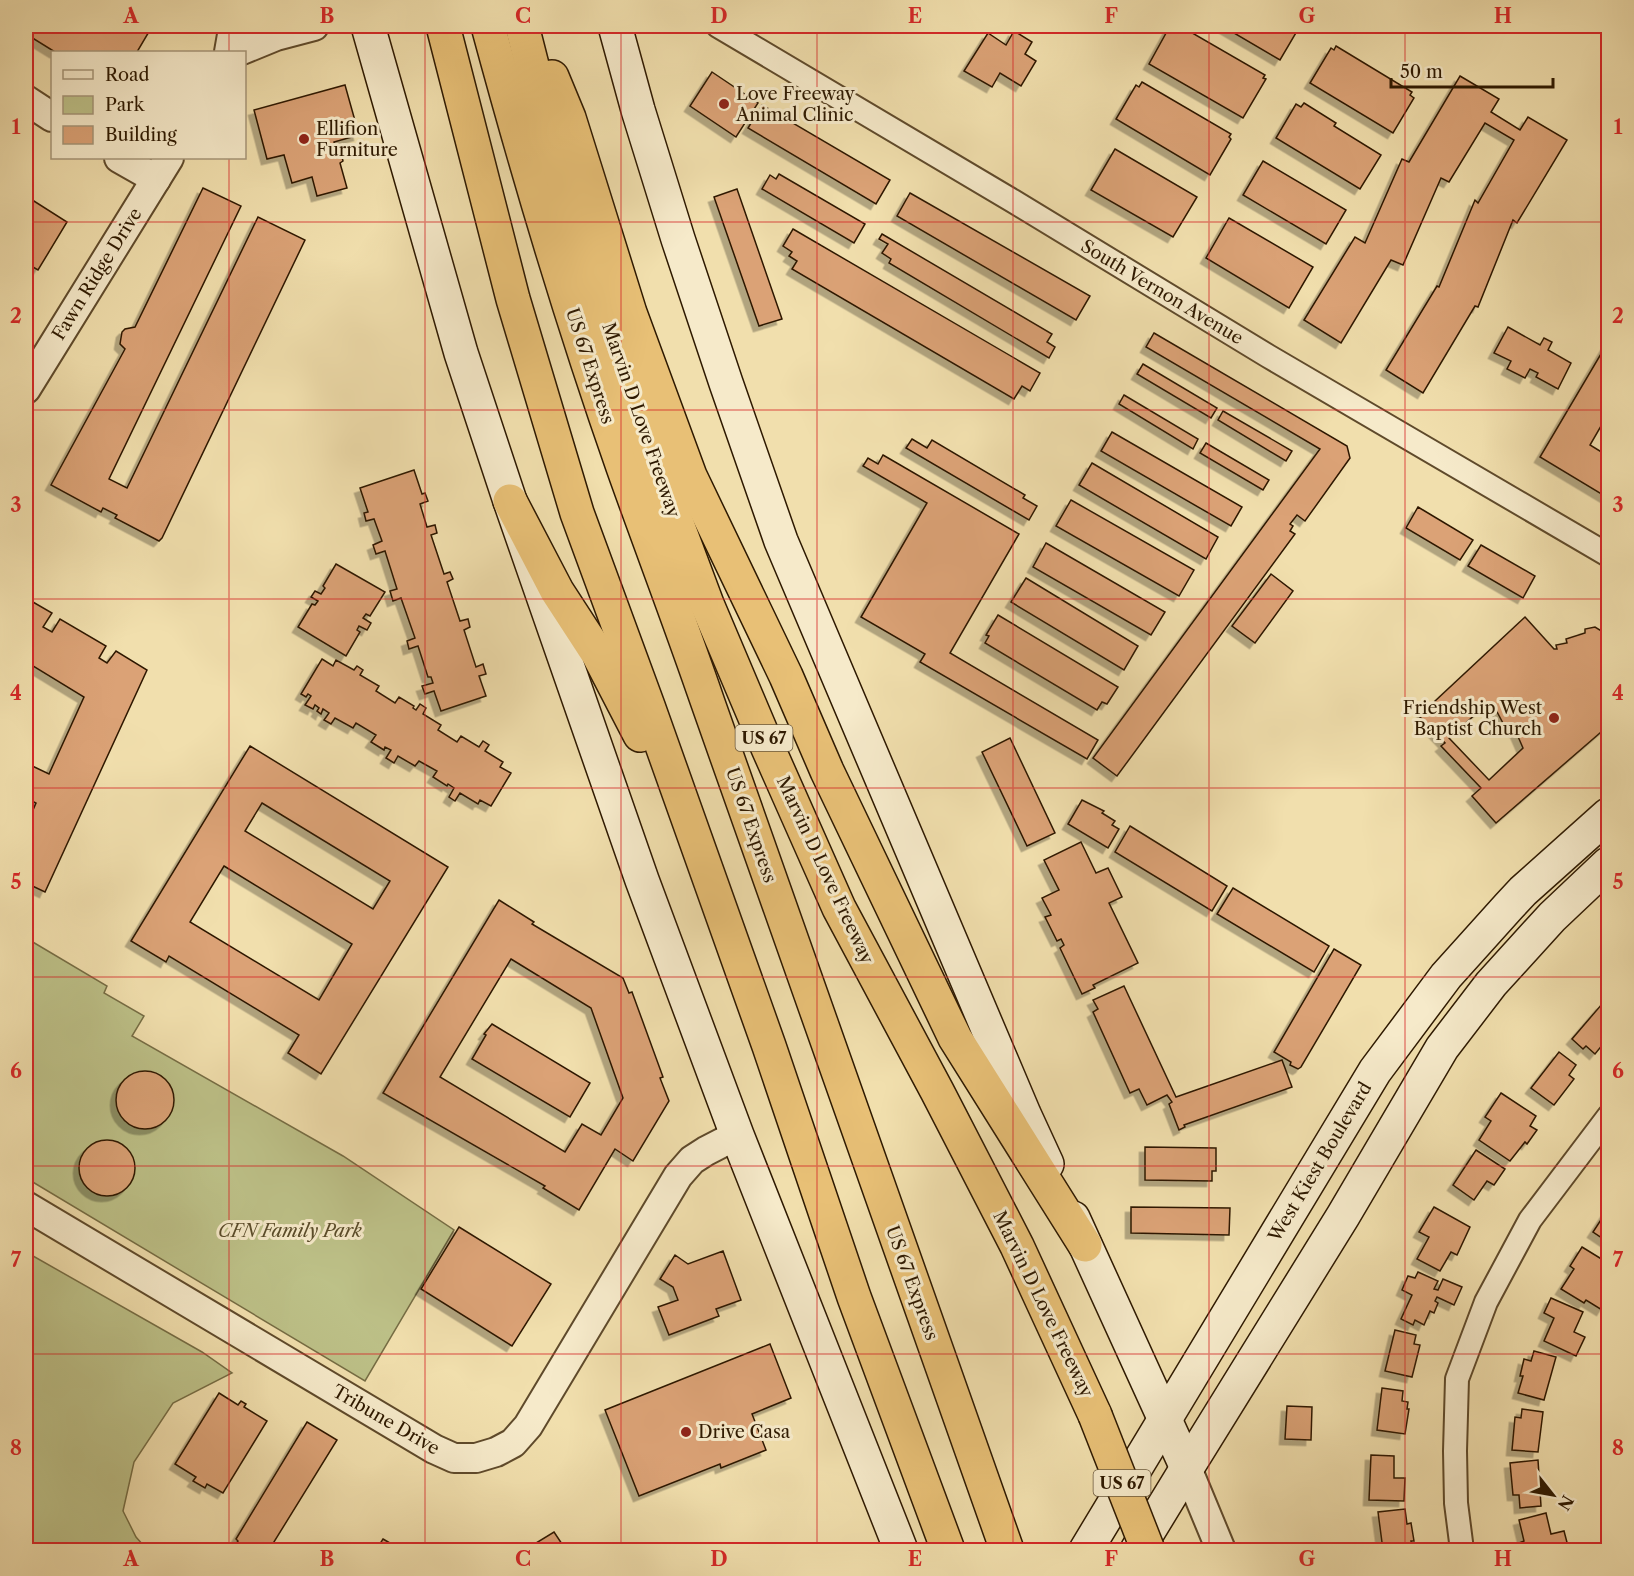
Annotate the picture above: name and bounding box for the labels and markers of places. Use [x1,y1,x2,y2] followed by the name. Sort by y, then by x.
[735,83,856,126] place label: Love Freeway Animal Clinic
[717,97,731,111] marker: Love Freeway Animal Clinic
[316,118,398,161] place label: Ellifion Furniture
[297,132,311,146] marker: Ellifion Furniture
[1403,697,1543,740] place label: Friendship West Baptist Church
[1547,711,1561,725] marker: Friendship West Baptist Church
[698,1421,791,1443] place label: Drive Casa
[679,1425,693,1439] marker: Drive Casa

